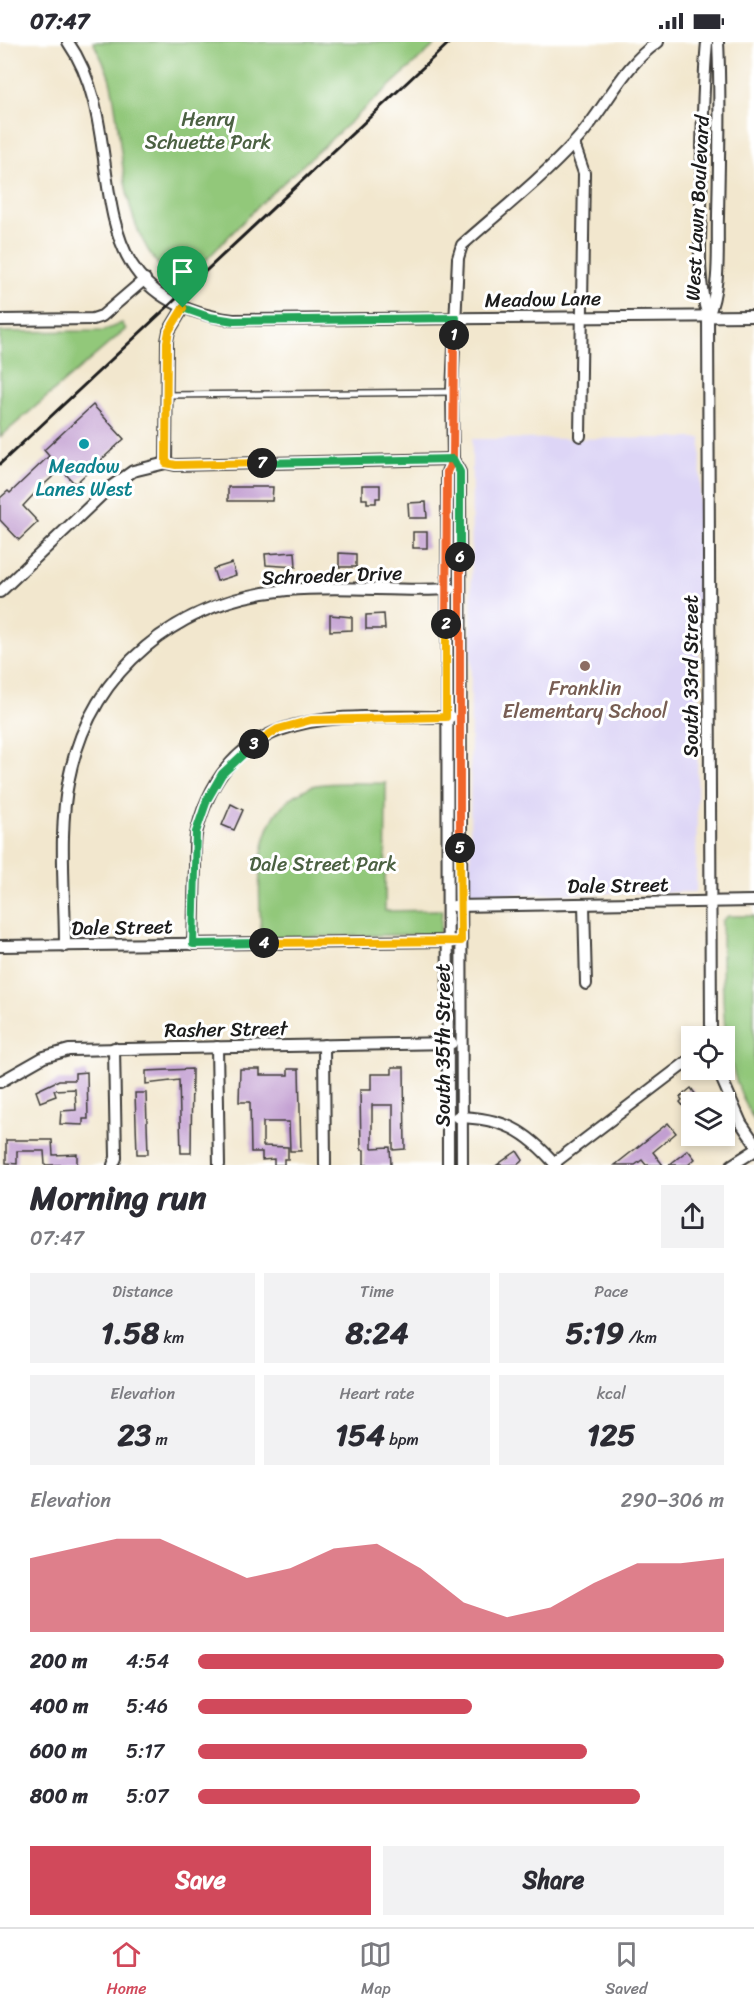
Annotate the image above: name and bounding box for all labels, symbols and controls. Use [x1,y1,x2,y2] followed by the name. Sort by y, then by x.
[30,2,89,41] text: 07:47
[145,102,272,160] park label: Henry Schuette Park
[675,113,720,302] street label: West Lawn Boulevard
[157,246,208,308] pin
[166,255,199,288] icon: arrive
[484,281,602,318] street label: Meadow Lane
[439,320,469,350] pin: 1
[451,320,457,349] text: 1
[77,437,91,451] marker: Meadow Lanes West
[247,448,277,478] pin: 7
[257,448,267,477] text: 7
[36,449,133,507] place label: Meadow Lanes West
[445,542,475,572] pin: 6
[455,542,465,571] text: 6
[261,556,403,595] street label: Schroeder Drive
[674,594,709,757] street label: South 33rd Street
[431,609,461,639] pin: 2
[441,609,451,638] text: 2
[578,659,592,673] marker: Franklin Elementary School
[502,671,668,729] place label: Franklin Elementary School
[239,729,269,759] pin: 3
[250,729,258,758] text: 3
[445,833,475,863] pin: 5
[455,833,465,862] text: 5
[249,847,397,882] park label: Dale Street Park
[567,867,669,904] street label: Dale Street
[71,909,173,946] street label: Dale Street
[249,928,279,958] pin: 4
[259,928,269,957] text: 4
[426,963,461,1127] street label: South 35th Street
[164,1011,289,1048] street label: Rasher Street
[681,1026,735,1146] map controls
[681,1026,735,1080] button: locate
[681,1092,735,1146] button: layers
[30,1169,206,1227] text: Morning run
[661,1185,724,1248] button: share
[30,1221,84,1256] text: 07:47
[112,1277,173,1306] text: Distance
[360,1277,394,1306] text: Time
[594,1277,628,1306] text: Pace
[101,1306,159,1360] text: 1.58
[345,1306,409,1360] text: 8:24
[566,1306,624,1360] text: 5:19
[159,1323,184,1352] text: km
[624,1323,657,1352] text: /km
[110,1379,175,1408] text: Elevation
[339,1379,415,1408] text: Heart rate
[597,1379,626,1408] text: kcal
[118,1408,151,1462] text: 23
[335,1408,385,1462] text: 154
[587,1408,636,1462] text: 125
[151,1425,168,1454] text: m
[385,1425,419,1454] text: bpm
[30,1483,111,1518] text: Elevation
[621,1483,724,1518] text: 290–306 m
[30,1644,87,1679] text: 200 m
[126,1644,169,1679] text: 4:54
[30,1689,88,1724] text: 400 m
[126,1689,168,1724] text: 5:46
[30,1734,87,1769] text: 600 m
[126,1734,164,1769] text: 5:17
[30,1779,88,1814] text: 800 m
[126,1779,168,1814] text: 5:07
[30,1846,371,1915] button: Save
[383,1846,724,1915] button: Share
[106,1938,146,2003] tab: Home
[359,1938,392,2003] tab: Map
[605,1938,648,2003] tab: Saved

